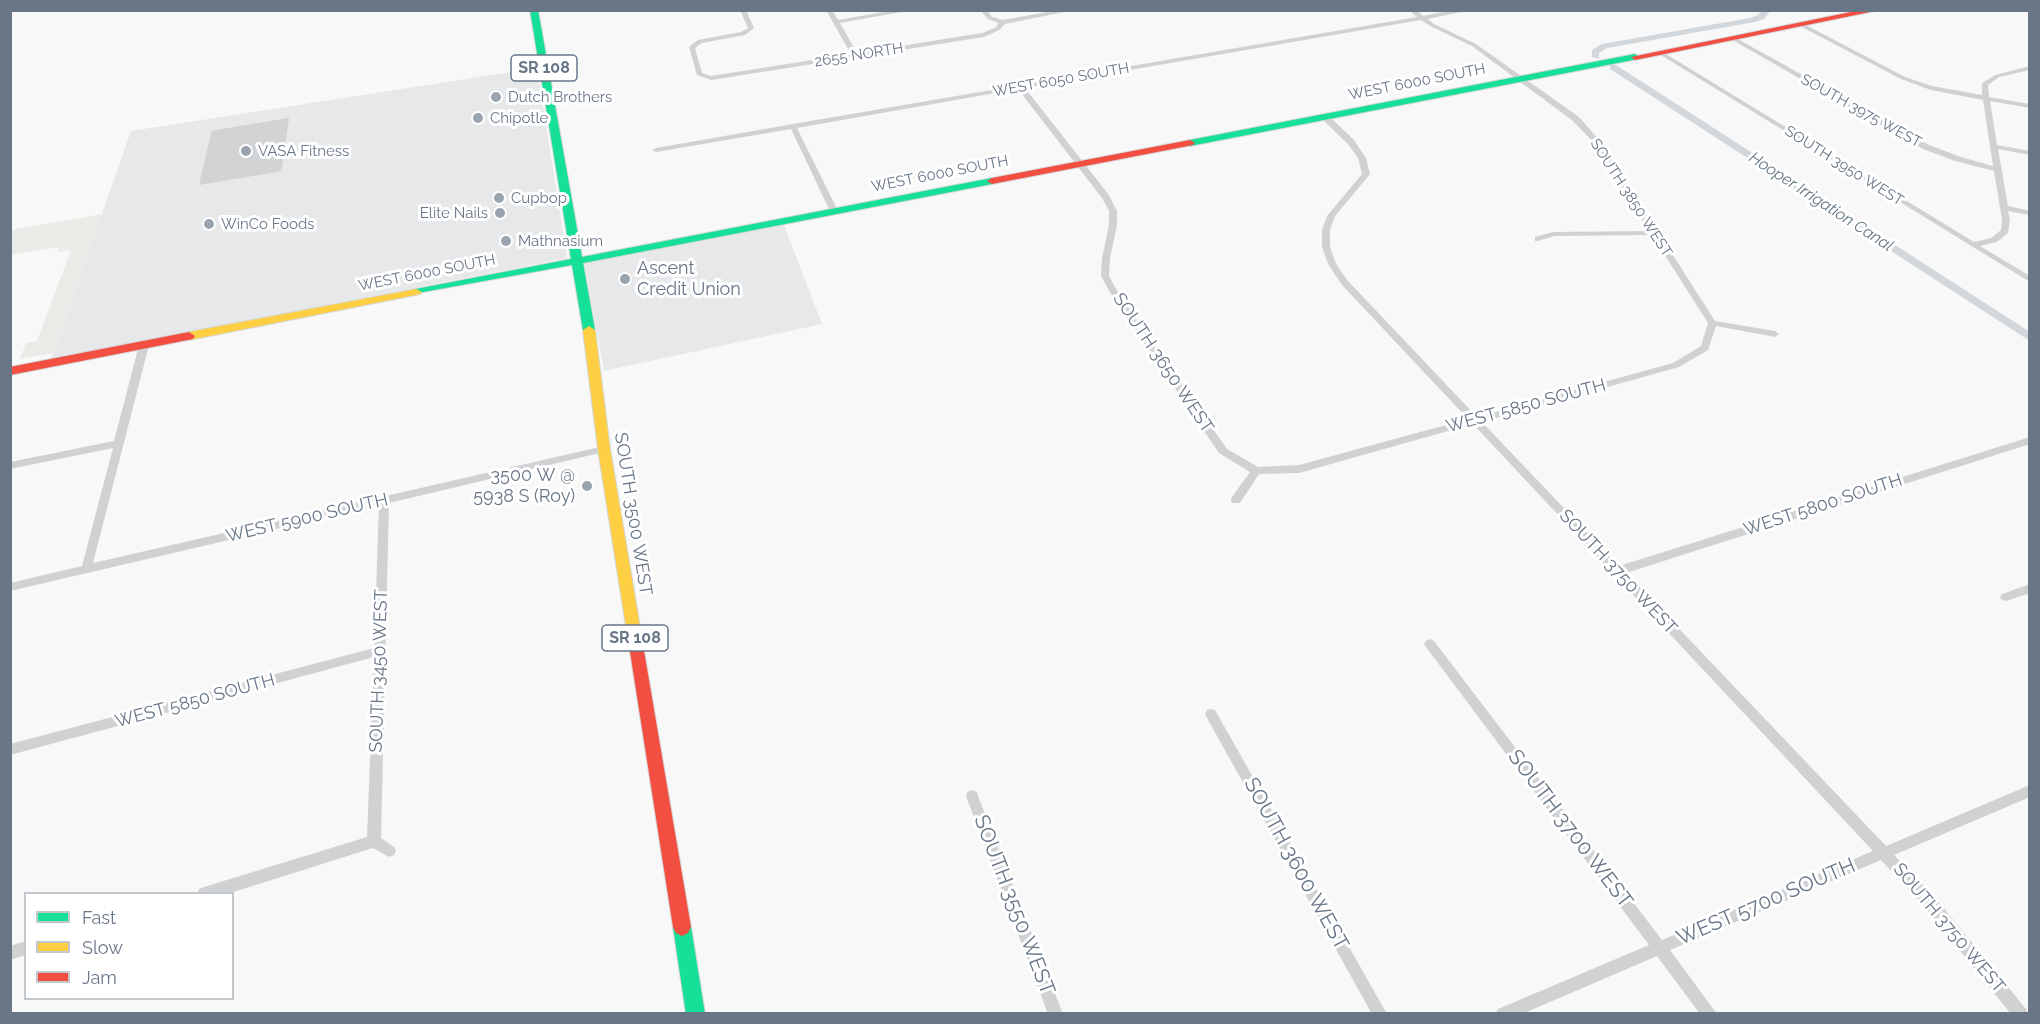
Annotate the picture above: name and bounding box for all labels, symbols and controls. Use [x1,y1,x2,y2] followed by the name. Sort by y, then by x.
[813,39,905,71] street label: 2655 NORTH
[511,55,577,81] road number: SR 108
[991,59,1131,101] street label: WEST 6050 SOUTH
[1347,60,1487,104] street label: WEST 6000 SOUTH
[1798,70,1924,152] street label: SOUTH 3975 WEST
[508,88,612,106] place label: Dutch Brothers
[489,90,503,104] marker: Dutch Brothers
[490,109,548,127] place label: Chipotle
[471,111,485,125] marker: Chipotle
[1781,122,1907,210] street label: SOUTH 3950 WEST
[1586,136,1676,260] street label: SOUTH 3850 WEST
[258,142,349,160] place label: VASA Fitness
[239,144,253,158] marker: VASA Fitness
[1745,148,1897,256] water label: Hooper Irrigation Canal
[870,152,1010,196] street label: WEST 6000 SOUTH
[511,189,567,207] place label: Cupbop
[492,191,506,205] marker: Cupbop
[420,204,488,222] place label: Elite Nails
[493,206,507,220] marker: Elite Nails
[221,215,314,233] place label: WinCo Foods
[202,217,216,231] marker: WinCo Foods
[518,232,603,250] place label: Mathnasium
[499,234,513,248] marker: Mathnasium
[357,251,497,295] street label: WEST 6000 SOUTH
[637,258,741,300] place label: Ascent Credit Union
[618,272,632,286] marker: Ascent Credit Union
[1108,289,1218,437] street label: SOUTH 3650 WEST
[1444,374,1608,438] street label: WEST 5850 SOUTH
[609,431,657,597] street label: SOUTH 3500 WEST
[473,465,575,508] place label: 3500 W @ 5938 S (Roy)
[1741,469,1905,541] street label: WEST 5800 SOUTH
[580,479,594,493] marker: 3500 W @ 5938 S (Roy)
[224,489,390,547] street label: WEST 5900 SOUTH
[1555,505,1681,639] street label: SOUTH 3750 WEST
[365,589,393,753] street label: SOUTH 3450 WEST
[602,625,668,651] road number: SR 108
[113,669,277,733] street label: WEST 5850 SOUTH
[1502,745,1638,913] street label: SOUTH 3700 WEST
[1238,773,1354,955] street label: SOUTH 3600 WEST
[968,812,1060,998] street label: SOUTH 3550 WEST
[1673,853,1859,951] street label: WEST 5700 SOUTH
[1888,859,2010,997] street label: SOUTH 3750 WEST
[24,892,234,1000] legend
[82,907,116,928] text: Fast
[82,937,123,958] text: Slow
[82,967,117,988] text: Jam

